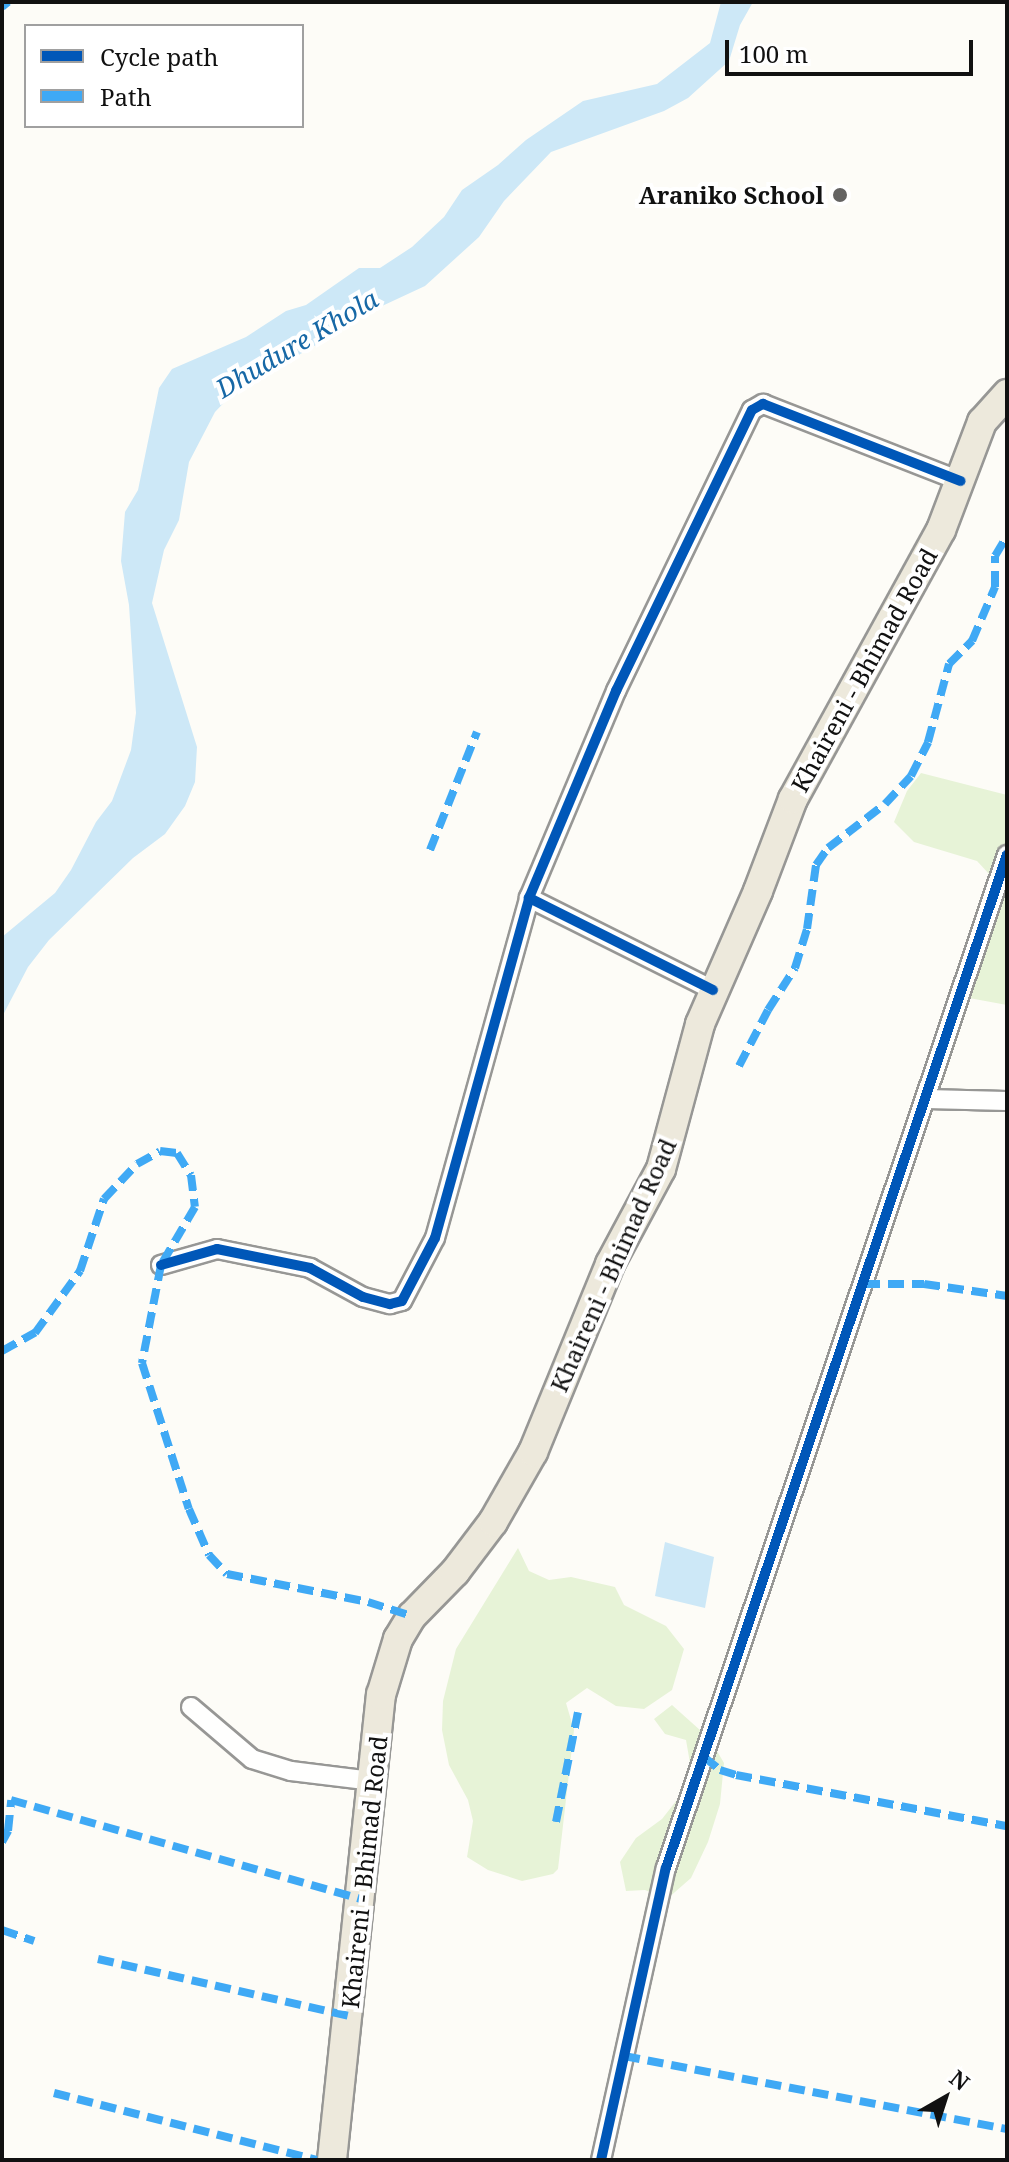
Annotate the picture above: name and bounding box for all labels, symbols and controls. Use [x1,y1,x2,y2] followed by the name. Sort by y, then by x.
[24,24,304,128] legend
[729,24,977,74] scale bar
[739,37,808,70] text: 100 m
[100,40,219,73] text: Cycle path
[100,80,152,113] text: Path
[639,181,824,209] place label: Araniko School
[831,186,849,204] marker: Araniko School
[210,283,384,405] water label: Dhudure Khola
[785,543,943,797] street label: Khaireni - Bhimad Road
[544,1134,682,1396] street label: Khaireni - Bhimad Road
[335,1734,393,2010] street label: Khaireni - Bhimad Road
[905,2058,985,2138] north arrow
[944,2062,976,2096] text: N

